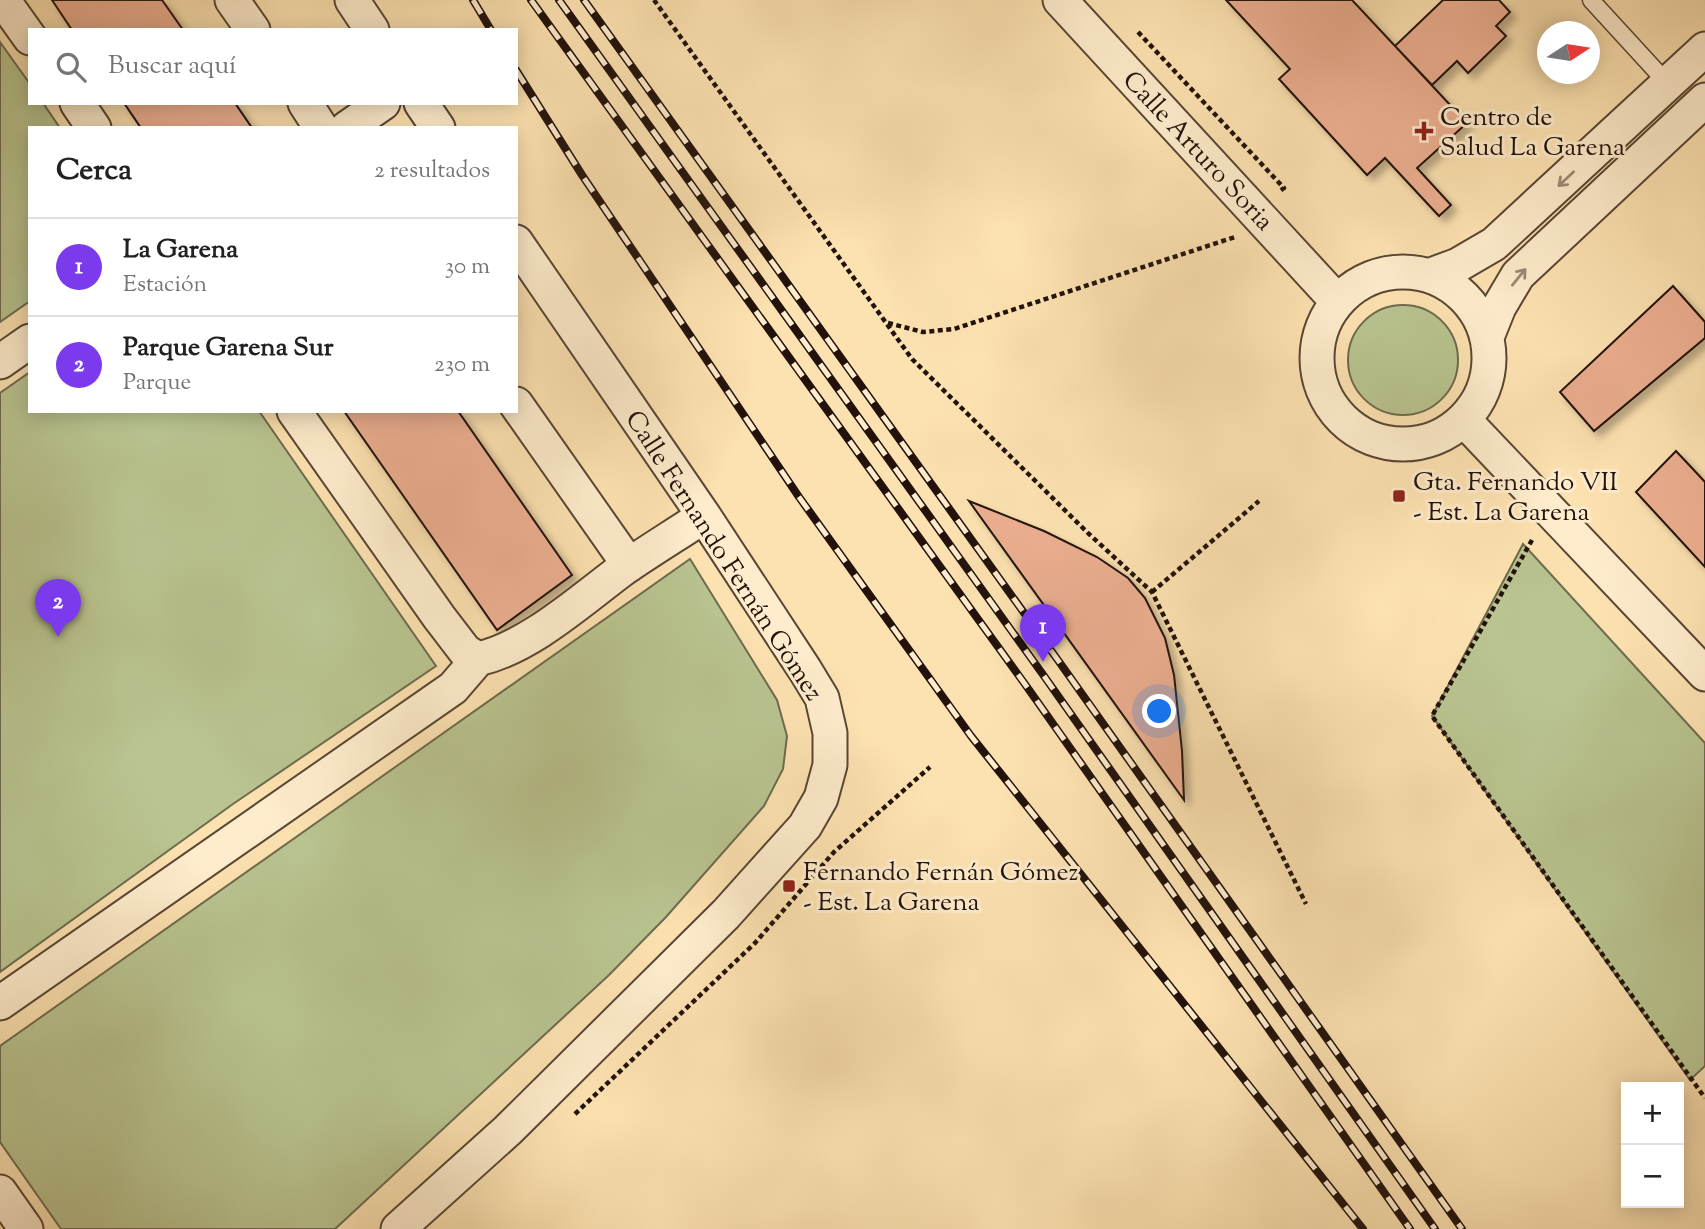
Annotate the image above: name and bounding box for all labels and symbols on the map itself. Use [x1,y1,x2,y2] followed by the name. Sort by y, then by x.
[1537,21,1600,84] north arrow
[1113,63,1281,240] street label: Calle Arturo Soria
[1440,100,1625,167] place label: Centro de Salud La Garena
[1414,121,1434,141] marker: Centro de Salud La Garena
[1558,171,1575,188] one-way arrow
[1512,269,1527,287] one-way arrow
[615,404,831,709] street label: Calle Fernando Fernán Gómez
[1413,465,1618,532] place label: Gta. Fernando VII - Est. La Garena
[1391,488,1407,504] marker: Gta. Fernando VII - Est. La Garena
[35,579,81,637] pin: 2
[1020,604,1066,662] pin: 1
[1142,694,1176,728] your location
[803,855,1079,922] place label: Fernando Fernán Gómez - Est. La Garena
[781,878,797,894] marker: Fernando Fernán Gómez - Est. La Garena

